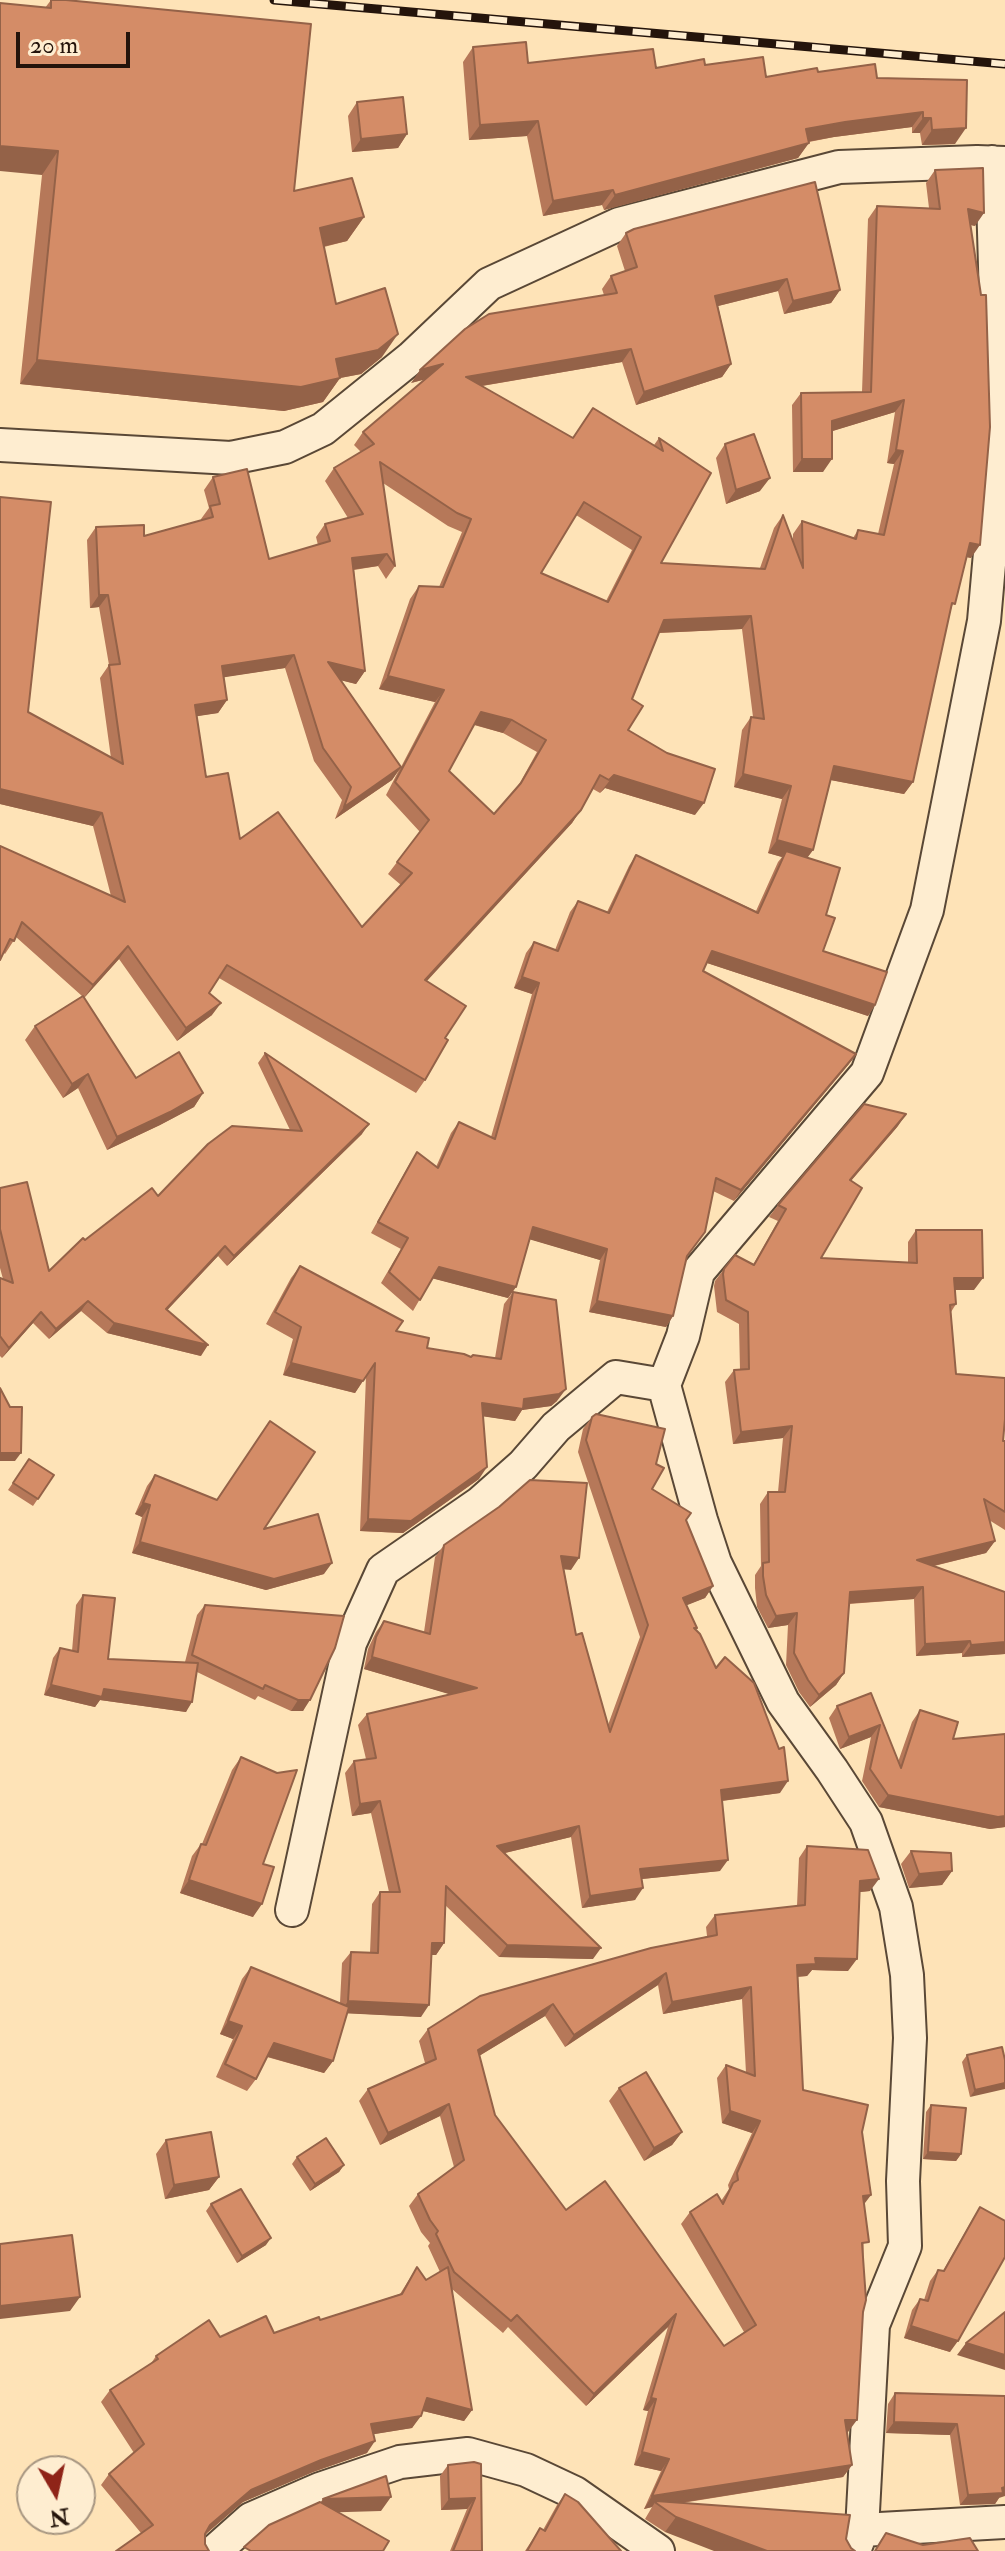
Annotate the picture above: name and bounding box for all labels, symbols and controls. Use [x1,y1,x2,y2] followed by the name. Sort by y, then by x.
[20,16,134,66] scale bar
[30,30,78,61] text: 20 m
[16,2455,96,2535] north arrow
[48,2501,71,2532] text: N

